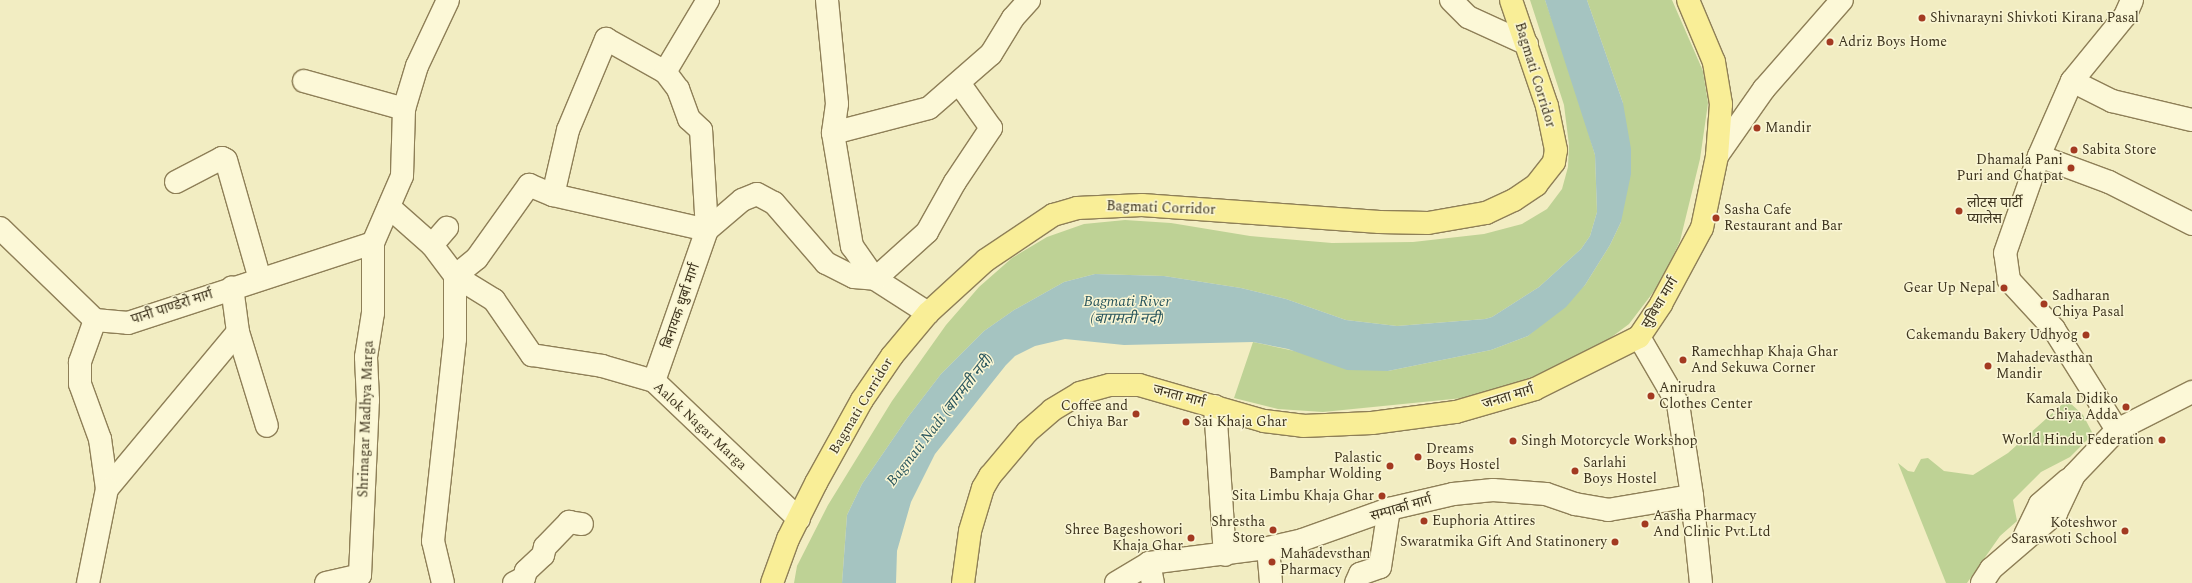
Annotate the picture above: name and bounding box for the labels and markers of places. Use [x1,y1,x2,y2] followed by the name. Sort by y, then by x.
[1930,10,2139,26] place label: Shivnarayni Shivkoti Kirana Pasal
[1917,13,1927,23] marker: Shivnarayni Shivkoti Kirana Pasal
[1838,34,1947,50] place label: Adriz Boys Home
[1825,37,1835,47] marker: Adriz Boys Home
[1765,120,1811,136] place label: Mandir
[1752,123,1762,133] marker: Mandir
[2082,142,2156,158] place label: Sabita Store
[2069,145,2079,155] marker: Sabita Store
[1956,152,2063,184] place label: Dhamala Pani Puri and Chatpat
[2066,163,2076,173] marker: Dhamala Pani Puri and Chatpat
[1967,195,2022,228] place label: लोटस पार्टी प्यालेस
[1724,202,1843,234] place label: Sasha Cafe Restaurant and Bar
[1954,206,1964,216] marker: लोटस पार्टी प्यालेस
[1711,213,1721,223] marker: Sasha Cafe Restaurant and Bar
[1903,280,1996,296] place label: Gear Up Nepal
[1999,283,2009,293] marker: Gear Up Nepal
[2052,288,2124,320] place label: Sadharan Chiya Pasal
[2039,299,2049,309] marker: Sadharan Chiya Pasal
[1906,327,2078,343] place label: Cakemandu Bakery Udhyog
[2081,330,2091,340] marker: Cakemandu Bakery Udhyog
[1691,344,1838,376] place label: Ramechhap Khaja Ghar And Sekuwa Corner
[1996,350,2093,382] place label: Mahadevasthan Mandir
[1678,355,1688,365] marker: Ramechhap Khaja Ghar And Sekuwa Corner
[1983,361,1993,371] marker: Mahadevasthan Mandir
[1659,380,1753,412] place label: Anirudra Clothes Center
[1646,391,1656,401] marker: Anirudra Clothes Center
[2026,391,2118,424] place label: Kamala Didiko Chiya Adda
[1061,398,1128,430] place label: Coffee and Chiya Bar
[2121,402,2131,412] marker: Kamala Didiko Chiya Adda
[1131,409,1141,419] marker: Coffee and Chiya Bar
[1194,414,1287,430] place label: Sai Khaja Ghar
[1181,417,1191,427] marker: Sai Khaja Ghar
[2002,432,2154,448] place label: World Hindu Federation
[1521,433,1697,449] place label: Singh Motorcycle Workshop
[2157,435,2167,445] marker: World Hindu Federation
[1508,436,1518,446] marker: Singh Motorcycle Workshop
[1426,441,1500,474] place label: Dreams Boys Hostel
[1269,450,1382,482] place label: Palastic Bamphar Wolding
[1413,452,1423,462] marker: Dreams Boys Hostel
[1583,455,1657,488] place label: Sarlahi Boys Hostel
[1385,461,1395,471] marker: Palastic Bamphar Wolding
[1570,466,1580,476] marker: Sarlahi Boys Hostel
[1232,488,1374,504] place label: Sita Limbu Khaja Ghar
[1377,491,1387,501] marker: Sita Limbu Khaja Ghar
[1653,508,1770,540] place label: Aasha Pharmacy And Clinic Pvt.Ltd
[1432,513,1536,529] place label: Euphoria Attires
[1211,514,1265,546] place label: Shrestha Store
[2011,515,2117,548] place label: Koteshwor Saraswoti School
[1419,516,1429,526] marker: Euphoria Attires
[1640,519,1650,529] marker: Aasha Pharmacy And Clinic Pvt.Ltd
[1065,522,1183,554] place label: Shree Bageshowori Khaja Ghar
[1268,525,1278,535] marker: Shrestha Store
[2120,526,2130,536] marker: Koteshwor Saraswoti School
[1186,533,1196,543] marker: Shree Bageshowori Khaja Ghar
[1400,534,1607,550] place label: Swaratmika Gift And Statinonery
[1610,537,1620,547] marker: Swaratmika Gift And Statinonery
[1280,546,1370,578] place label: Mahadevsthan Pharmacy
[1267,557,1277,567] marker: Mahadevsthan Pharmacy

